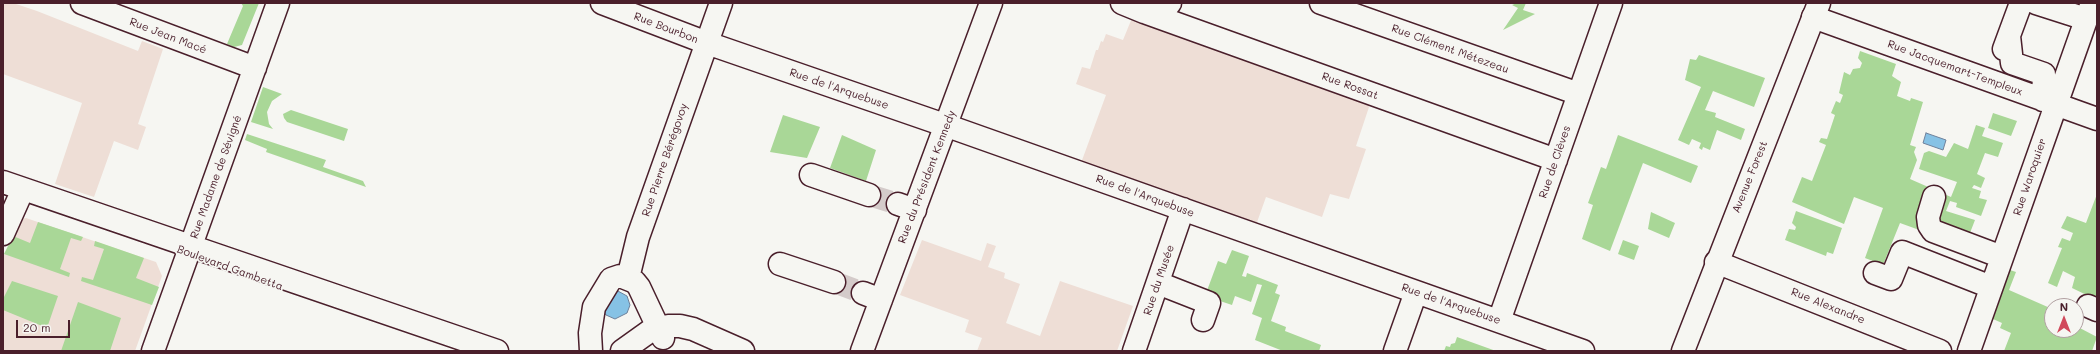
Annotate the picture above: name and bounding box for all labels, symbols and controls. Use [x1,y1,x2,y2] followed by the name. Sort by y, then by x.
[632,10,700,46] street label: Rue Bourbon
[128,15,208,57] street label: Rue Jean Macé
[1390,22,1510,76] street label: Rue Clément Métezeau
[1886,37,2024,99] street label: Rue Jacquemart-Templeux
[788,66,890,112] street label: Rue de l'Arquebuse
[1320,70,1380,102] street label: Rue Rossat
[639,102,691,218] street label: Rue Pierre Bérégovoy
[896,109,958,245] street label: Rue du Président Kennedy
[188,113,244,241] street label: Rue Madame de Sévigné
[1536,124,1574,200] street label: Rue de Clèves
[2011,137,2049,217] street label: Rue Waroquier
[1730,139,1770,215] street label: Avenue Forest
[1094,172,1196,220] street label: Rue de l'Arquebuse
[175,243,285,293] street label: Boulevard Gambetta
[1141,243,1177,317] street label: Rue du Musée
[1400,281,1502,327] street label: Rue de l'Arquebuse
[1789,285,1867,327] street label: Rue Alexandre
[2044,298,2084,338] north arrow
[2060,299,2068,314] text: N
[18,312,72,338] scale bar
[23,319,51,335] text: 20 m

